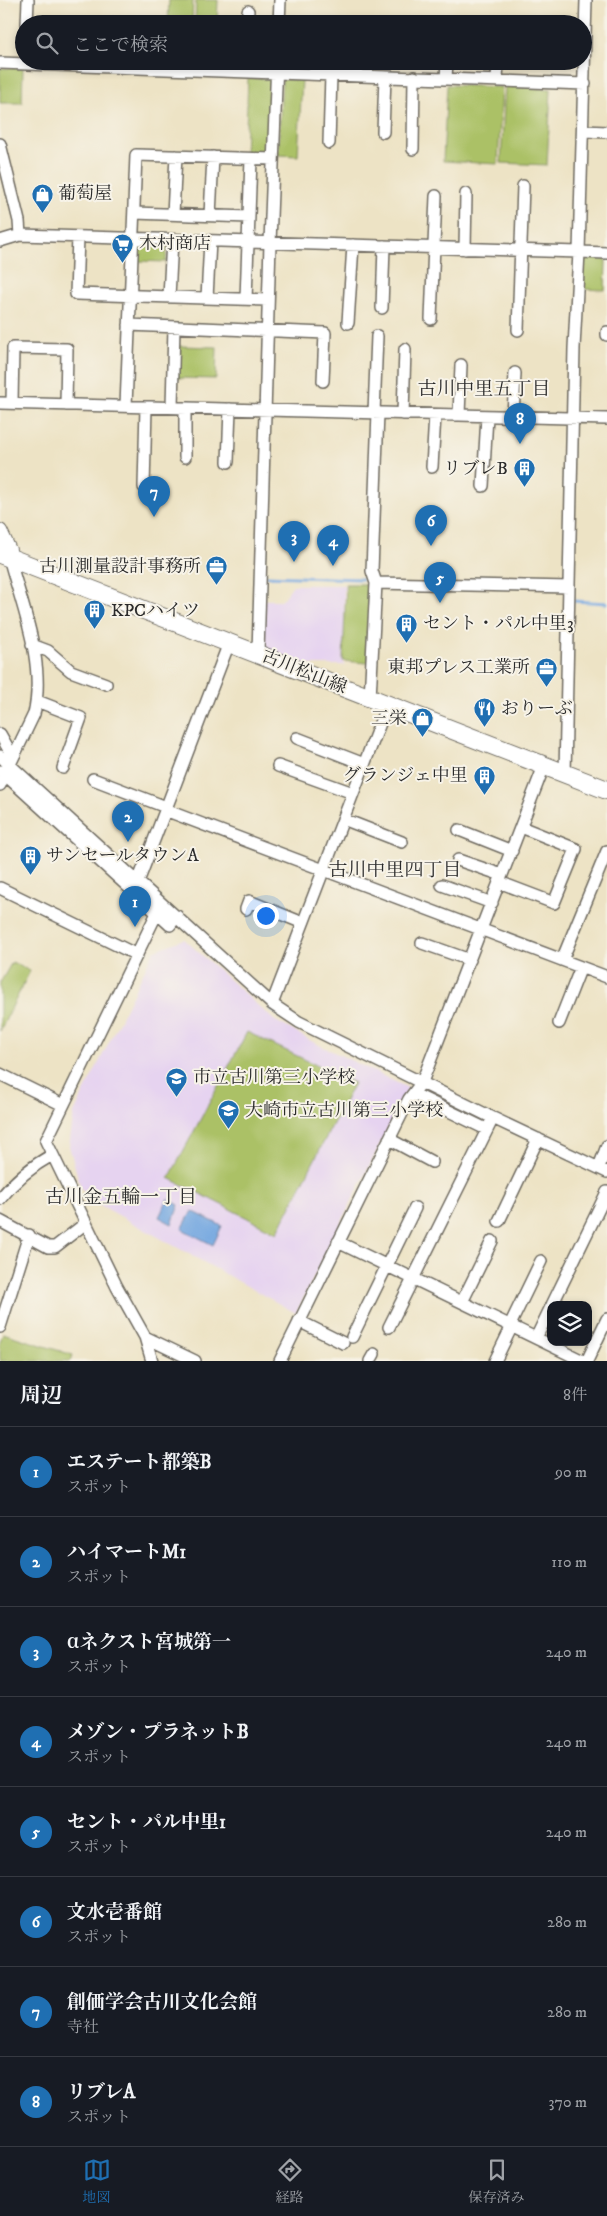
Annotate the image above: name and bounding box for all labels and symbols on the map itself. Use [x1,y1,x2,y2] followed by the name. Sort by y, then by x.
[30,182,54,213] shop icon: 葡萄屋
[58,183,112,205] place label: 葡萄屋
[111,232,135,263] supermarket icon: 木村商店
[139,233,211,255] place label: 木村商店
[417,378,551,401] district label: 古川中里五丁目
[504,403,536,444] pin: 8
[512,457,536,488] building icon: リブレB
[443,458,508,480] place label: リブレB
[138,476,170,517] pin: 7
[415,505,447,546] pin: 6
[278,521,310,562] pin: 3
[317,525,349,566] pin: 4
[205,555,229,586] office icon: 古川測量設計事務所
[39,556,201,578] place label: 古川測量設計事務所
[424,562,456,603] pin: 5
[83,599,107,630] building icon: KPCハイツ
[111,600,200,622] place label: KPCハイツ
[395,612,419,643] building icon: セント・パル中里3
[423,613,574,635] place label: セント・パル中里3
[258,645,350,699] street label: 古川松山線
[534,656,558,687] office icon: 東邦プレス工業所
[387,657,530,679] place label: 東邦プレス工業所
[473,697,497,728] restaurant icon: おりーぶ
[501,698,573,720] place label: おりーぶ
[411,707,435,738] shop icon: 三栄
[371,708,407,730] place label: 三栄
[472,764,496,795] building icon: グランジェ中里
[343,765,468,787] place label: グランジェ中里
[112,801,144,842] pin: 2
[18,844,42,875] building icon: サンセールタウンA
[46,845,199,867] place label: サンセールタウンA
[328,859,462,882] district label: 古川中里四丁目
[119,886,151,927] pin: 1
[253,903,279,929] your location
[165,1066,189,1097] school or university icon: 市立古川第三小学校
[193,1067,355,1089] place label: 市立古川第三小学校
[217,1099,241,1130] school or university icon: 大崎市立古川第三小学校
[245,1100,443,1122] place label: 大崎市立古川第三小学校
[45,1186,197,1209] district label: 古川金五輪一丁目

